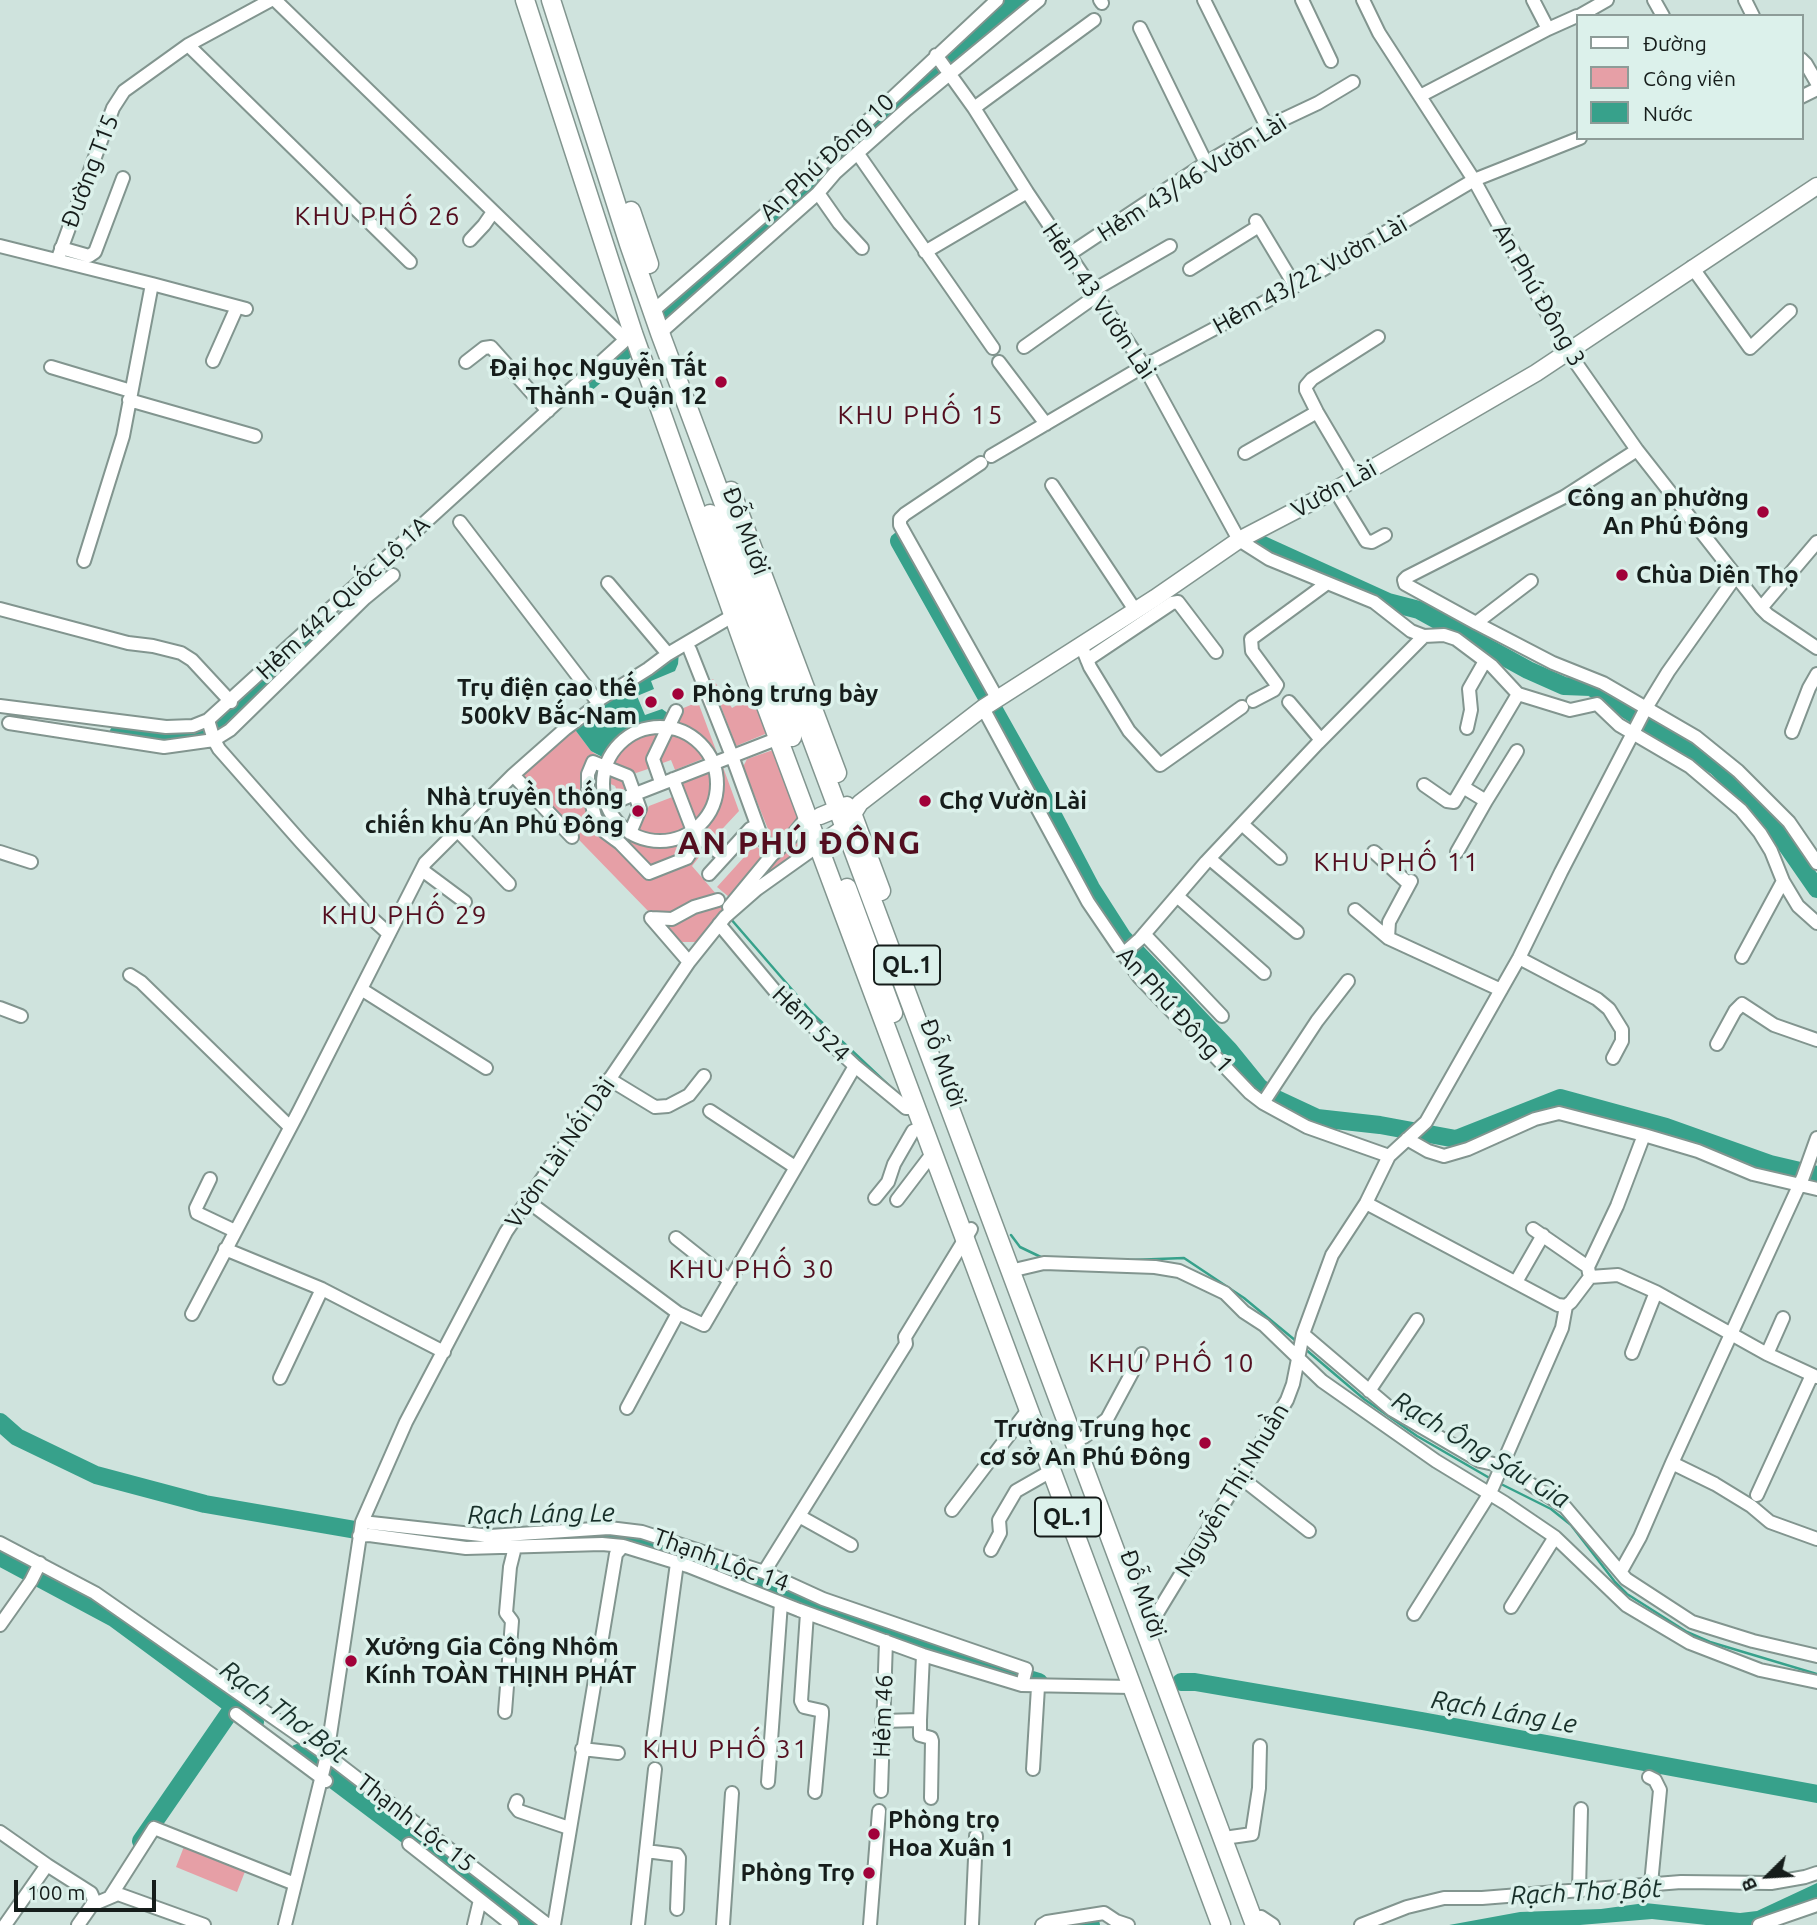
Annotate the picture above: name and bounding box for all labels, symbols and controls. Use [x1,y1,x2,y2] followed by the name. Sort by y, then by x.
[1576,14,1803,140] legend
[1643,31,1707,55] text: Đường
[1643,66,1736,90] text: Công viên
[754,87,900,227] street label: An Phú Đông 10
[1643,101,1693,125] text: Nước
[1092,108,1292,248] street label: Hẻm 43/46 Vườn Lài
[55,110,125,232] street label: Đường T15
[296,200,460,232] district label: KHU PHỐ 26
[1208,210,1412,340] street label: Hẻm 43/22 Vườn Lài
[1036,218,1162,384] street label: Hẻm 43 Vườn Lài
[1487,219,1591,371] street label: An Phú Đông 3
[490,354,707,410] place label: Đại học Nguyễn Tất Thành - Quận 12
[713,374,729,390] marker: Đại học Nguyễn Tất Thành - Quận 12
[839,399,1003,431] district label: KHU PHỐ 15
[1286,454,1382,524] street label: Vườn Lài
[716,483,776,579] street label: Đỗ Mười
[1567,484,1749,540] place label: Công an phường An Phú Đông
[1755,504,1771,520] marker: Công an phường An Phú Đông
[250,510,436,686] street label: Hẻm 442 Quốc Lộ 1A
[1636,561,1799,589] place label: Chùa Diên Thọ
[1614,567,1630,583] marker: Chùa Diên Thọ
[457,674,637,730] place label: Trụ điện cao thế 500kV Bắc-Nam
[692,680,878,708] place label: Phòng trưng bày
[670,686,686,702] marker: Phòng trưng bày
[643,694,659,710] marker: Trụ điện cao thế 500kV Bắc-Nam
[365,783,624,839] place label: Nhà truyền thống chiến khu An Phú Đông
[939,787,1087,815] place label: Chợ Vườn Lài
[917,793,933,809] marker: Chợ Vườn Lài
[630,803,646,819] marker: Nhà truyền thống chiến khu An Phú Đông
[679,824,921,862] district label: AN PHÚ ĐÔNG
[1315,846,1479,878] district label: KHU PHỐ 11
[323,899,487,931] district label: KHU PHỐ 29
[1111,941,1239,1079] street label: An Phú Đông 1
[874,946,940,984] road number: QL.1
[766,980,856,1068] street label: Hẻm 524
[914,1015,972,1111] street label: Đỗ Mười
[499,1072,621,1234] street label: Vườn Lài Nối Dài
[670,1253,834,1285] district label: KHU PHỐ 30
[1090,1347,1254,1379] district label: KHU PHỐ 10
[1387,1385,1575,1515] water label: Rạch Ông Sáu Gia
[1169,1398,1295,1582] street label: Nguyễn Thị Nhuần
[979,1415,1191,1471] place label: Trường Trung học cơ sở An Phú Đông
[1197,1435,1213,1451] marker: Trường Trung học cơ sở An Phú Đông
[467,1497,615,1531] water label: Rạch Láng Le
[1035,1498,1101,1536] road number: QL.1
[649,1522,793,1598] street label: Thạnh Lộc 14
[1114,1546,1172,1642] street label: Đỗ Mười
[365,1633,636,1689] place label: Xưởng Gia Công Nhôm Kính TOÀN THỊNH PHÁT
[343,1653,359,1669] marker: Xưởng Gia Công Nhôm Kính TOÀN THỊNH PHÁT
[214,1654,354,1770] water label: Rạch Thợ Bột
[867,1674,899,1758] street label: Hẻm 46
[1429,1684,1579,1740] water label: Rạch Láng Le
[644,1733,808,1765] district label: KHU PHỐ 31
[351,1768,481,1878] street label: Thạnh Lộc 15
[888,1806,1014,1862] place label: Phòng trọ Hoa Xuân 1
[866,1826,882,1842] marker: Phòng trọ Hoa Xuân 1
[1733,1841,1803,1911] north arrow
[740,1859,855,1887] place label: Phòng Trọ
[861,1865,877,1881] marker: Phòng Trọ
[18,1866,159,1910] scale bar
[1509,1872,1663,1912] water label: Rạch Thợ Bột
[1736,1874,1761,1895] text: B
[27,1880,85,1904] text: 100 m

